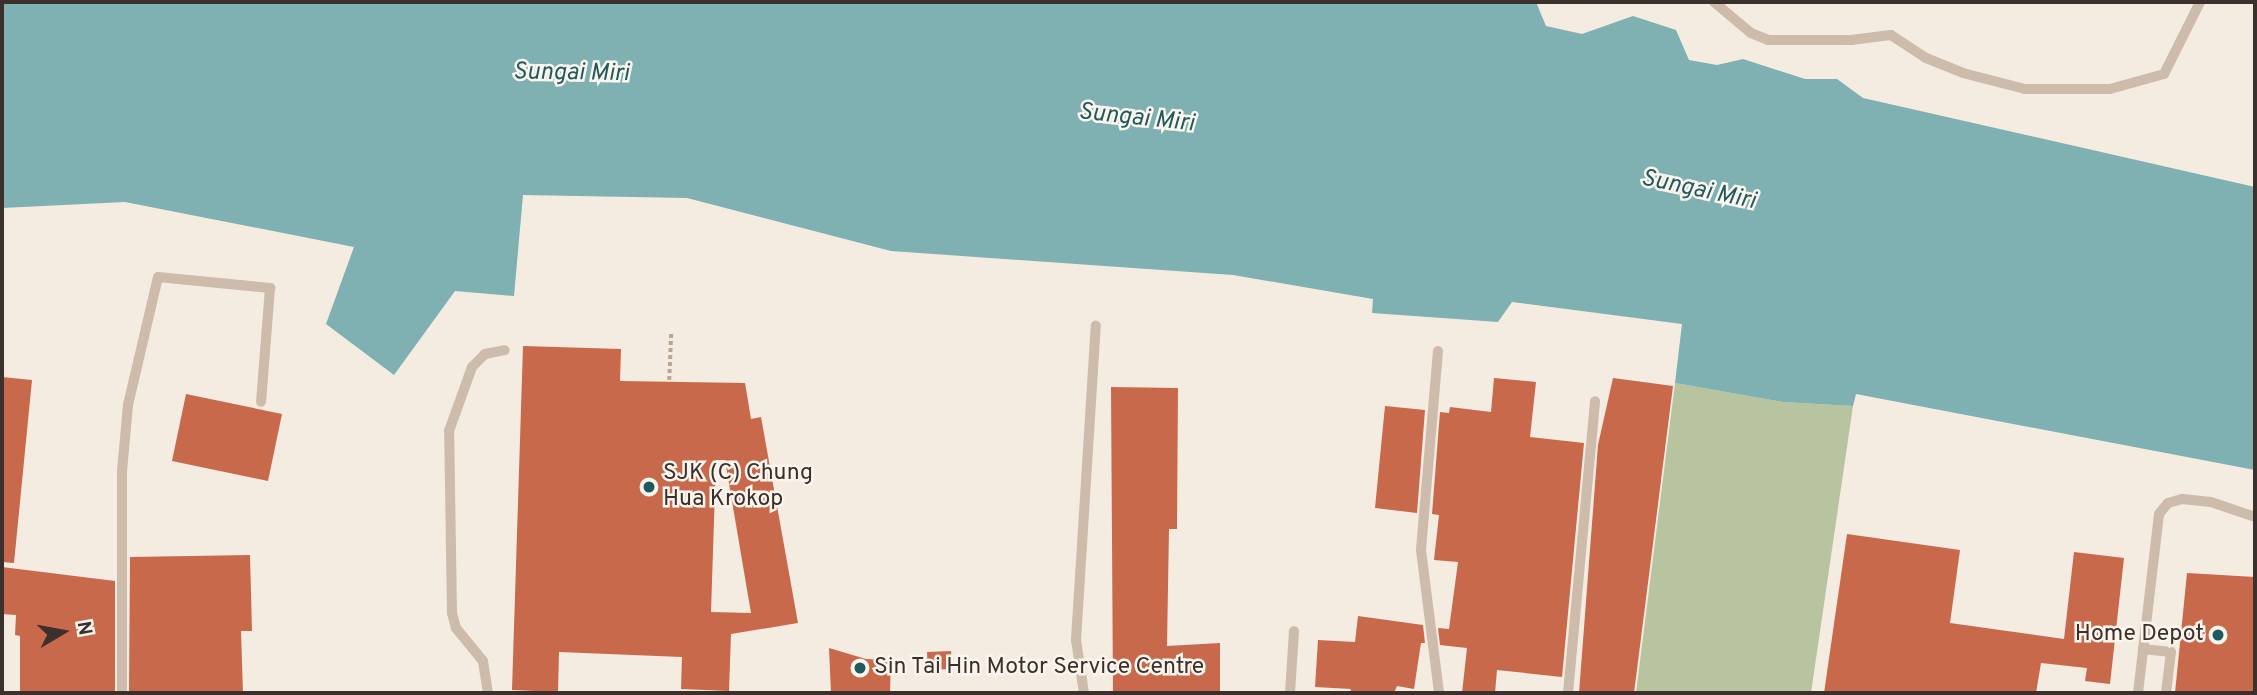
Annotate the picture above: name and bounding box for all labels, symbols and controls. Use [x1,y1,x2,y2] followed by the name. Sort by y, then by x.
[513,59,629,89] water label: Sungai Miri
[1077,99,1195,139] water label: Sungai Miri
[1638,165,1758,217] water label: Sungai Miri
[663,460,813,514] place label: SJK (C) Chung Hua Krokop
[641,479,657,495] marker: SJK (C) Chung Hua Krokop
[28,597,98,667] north arrow
[71,620,97,637] text: N
[2075,621,2204,649] place label: Home Depot
[2210,627,2226,643] marker: Home Depot
[874,654,1205,682] place label: Sin Tai Hin Motor Service Centre
[852,660,868,676] marker: Sin Tai Hin Motor Service Centre

